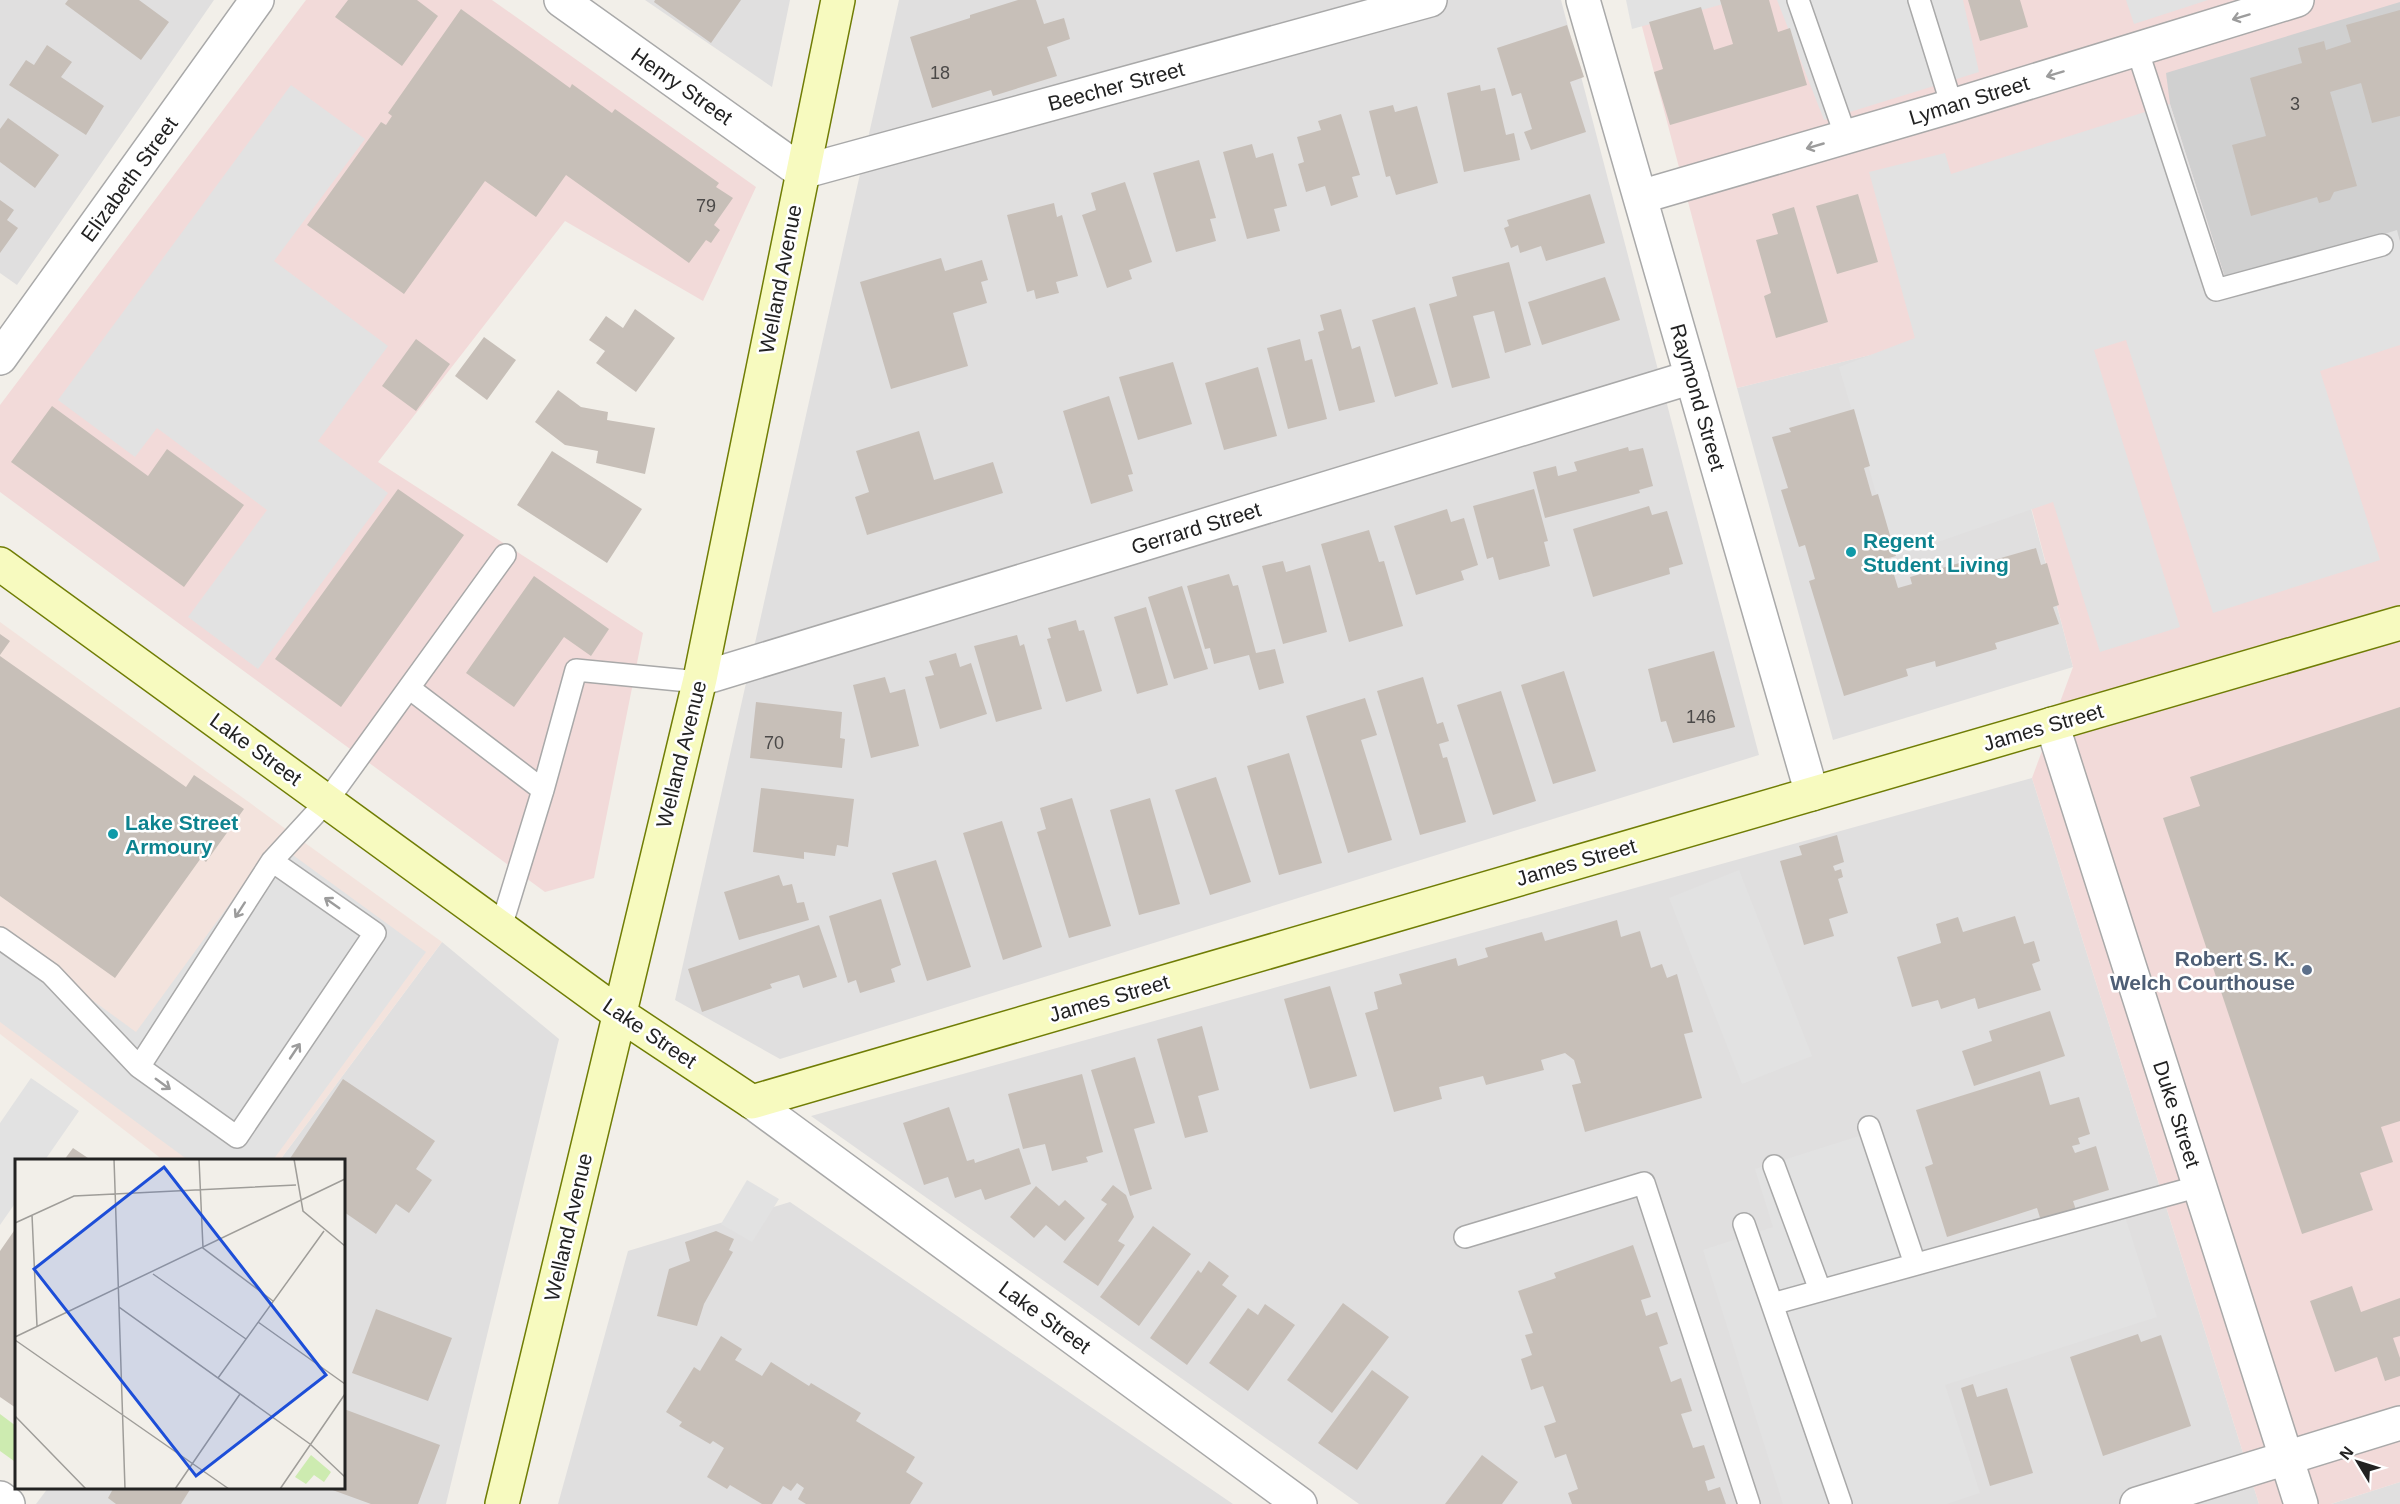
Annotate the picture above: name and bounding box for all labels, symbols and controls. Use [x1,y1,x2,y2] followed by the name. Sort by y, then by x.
[2232,12,2251,23] one-way arrow
[627,43,737,129] street label: Henry Street
[1045,57,1187,115] street label: Beecher Street
[930,63,950,83] house number: 18
[2046,69,2065,80] one-way arrow
[1906,71,2032,129] street label: Lyman Street
[2290,94,2300,114] house number: 3
[76,112,182,246] street label: Elizabeth Street
[1806,141,1825,152] one-way arrow
[696,196,716,216] house number: 79
[754,203,806,355] street label: Welland Avenue
[1666,321,1730,473] street label: Raymond Street
[1128,497,1264,559] street label: Gerrard Street
[1863,529,2009,576] place label: Regent Student Living
[1844,545,1858,559] marker: Regent Student Living
[652,678,710,830] street label: Welland Avenue
[1980,699,2106,755] street label: James Street
[1686,707,1716,727] house number: 146
[206,708,306,790] street label: Lake Street
[764,733,784,753] house number: 70
[125,811,238,858] place label: Lake Street Armoury
[106,827,120,841] marker: Lake Street Armoury
[1513,834,1639,890] street label: James Street
[325,897,341,909] one-way arrow
[234,901,246,918] one-way arrow
[2110,947,2295,994] place label: Robert S. K. Welch Courthouse
[2300,963,2314,977] marker: Robert S. K. Welch Courthouse
[1046,970,1172,1026] street label: James Street
[599,993,701,1073] street label: Lake Street
[289,1044,301,1060] one-way arrow
[2149,1058,2205,1170] street label: Duke Street
[154,1078,170,1090] one-way arrow
[540,1151,596,1303] street label: Welland Avenue
[15,1159,345,1489] inset map
[995,1276,1095,1358] street label: Lake Street
[2328,1432,2388,1492] north arrow
[2336,1443,2357,1463] text: N

